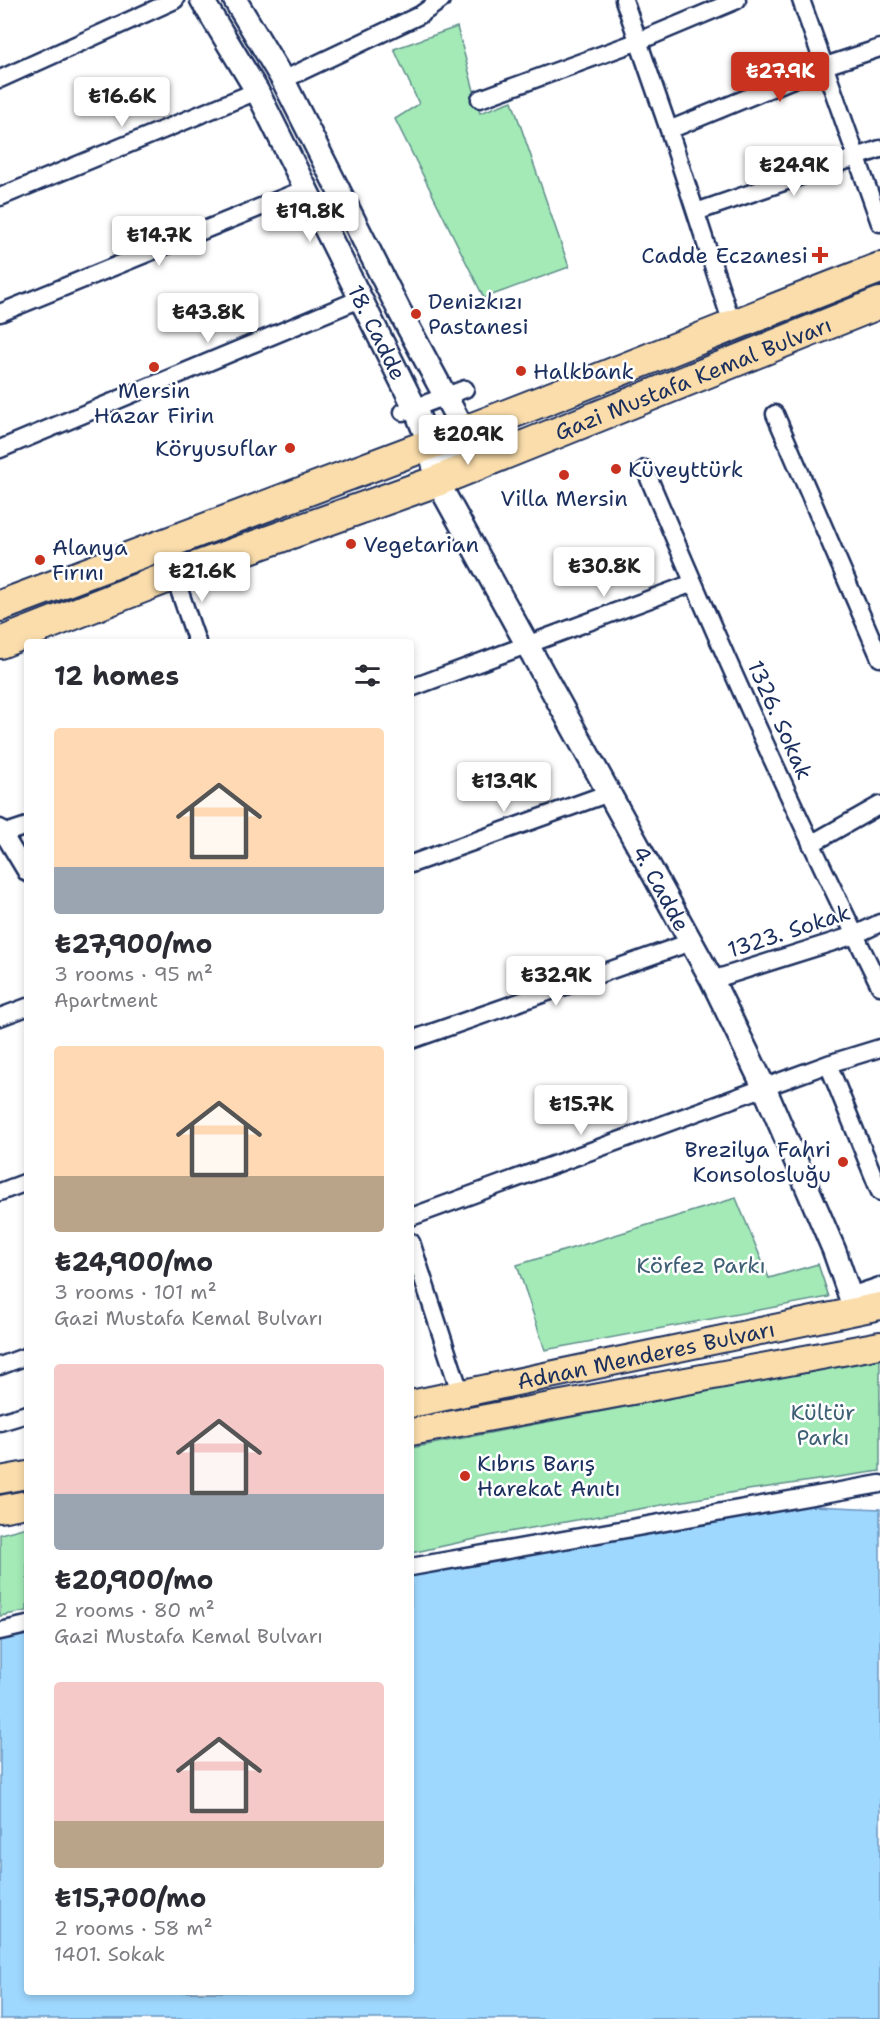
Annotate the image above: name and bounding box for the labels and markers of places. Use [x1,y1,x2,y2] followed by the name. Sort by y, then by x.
[731,52,829,103] pin: ₺27.9K
[73,77,171,128] pin: ₺16.6K
[745,146,843,197] pin: ₺24.9K
[261,192,359,243] pin: ₺19.8K
[110,216,208,267] pin: ₺14.7K
[641,241,808,270] place label: Cadde Eczanesi
[813,248,827,262] marker: Cadde Eczanesi
[428,287,529,341] place label: Denizkızı Pastanesi
[159,293,257,344] pin: ₺43.8K
[409,307,423,321] marker: Denizkızı Pastanesi
[533,357,634,386] place label: Halkbank
[147,360,161,374] marker: Mersin Hazar Firin
[514,364,528,378] marker: Halkbank
[94,376,214,430] place label: Mersin Hazar Firin
[419,415,517,466] pin: ₺20.9K
[155,434,278,463] place label: Köryusuflar
[283,441,297,455] marker: Köryusuflar
[628,455,743,484] place label: Küveyttürk
[609,462,623,476] marker: Küveyttürk
[557,468,571,482] marker: Villa Mersin
[500,484,628,513] place label: Villa Mersin
[363,530,479,559] place label: Vegetarian
[52,533,128,587] place label: Alanya Fırını
[344,537,358,551] marker: Vegetarian
[555,547,653,598] pin: ₺30.8K
[153,552,251,603] pin: ₺21.6K
[33,553,47,567] marker: Alanya Fırını
[455,762,553,813] pin: ₺13.9K
[507,956,605,1007] pin: ₺32.9K
[532,1085,630,1136] pin: ₺15.7K
[684,1135,831,1189] place label: Brezilya Fahri Konsolosluğu
[836,1155,850,1169] marker: Brezilya Fahri Konsolosluğu
[477,1449,621,1503] place label: Kıbrıs Barış Harekat Anıtı
[458,1469,472,1483] marker: Kıbrıs Barış Harekat Anıtı

